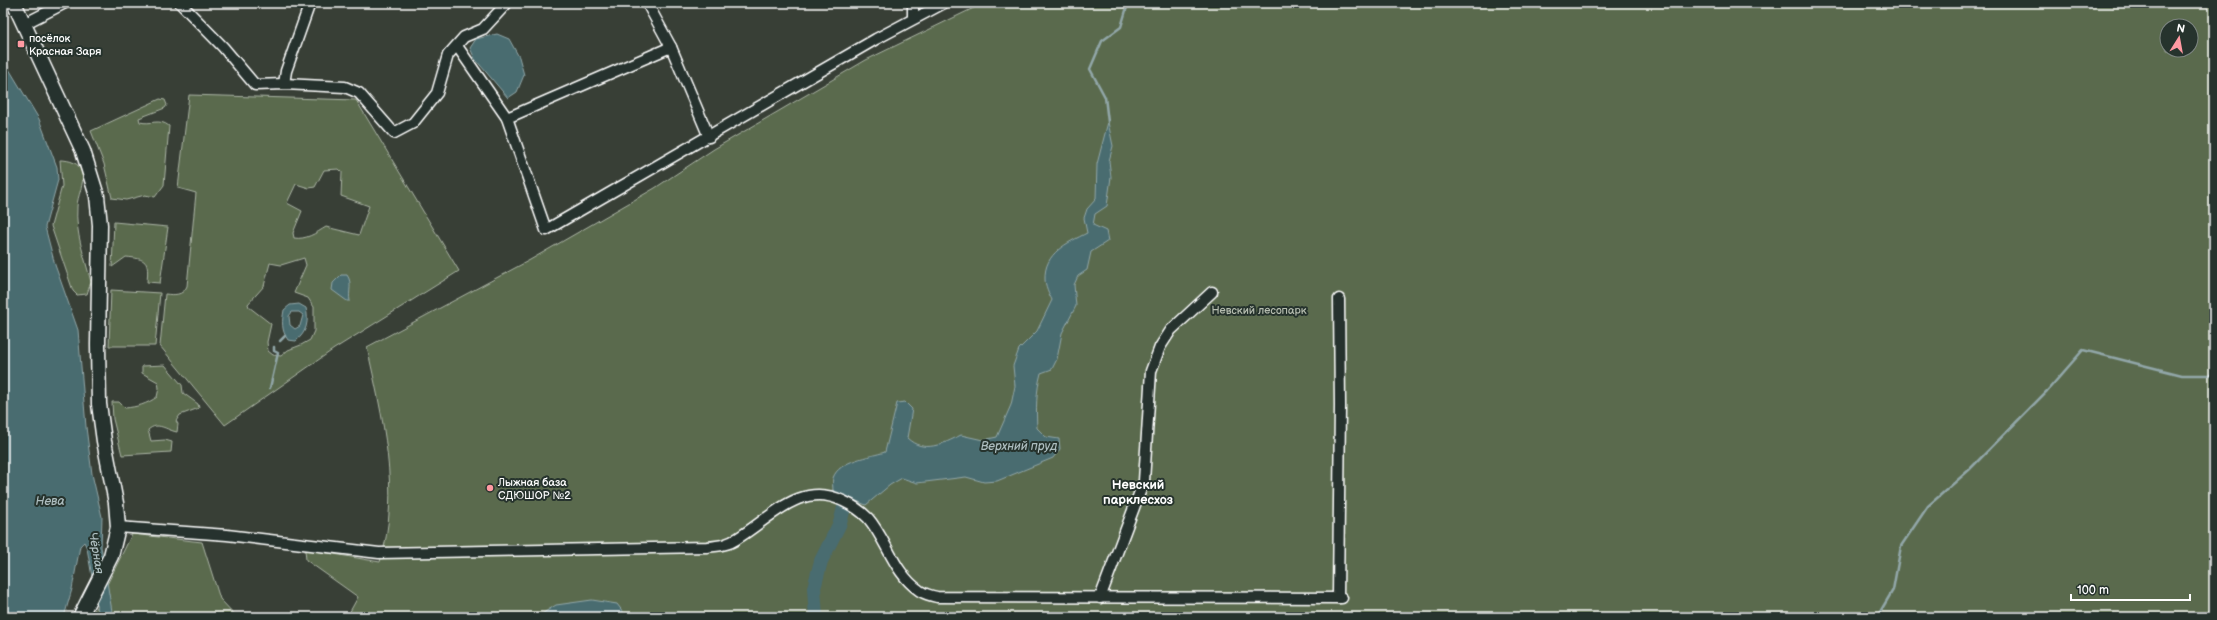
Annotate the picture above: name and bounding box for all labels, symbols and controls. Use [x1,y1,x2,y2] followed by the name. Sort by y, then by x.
[2159,18,2199,58] north arrow
[2176,22,2186,36] text: N
[29,32,101,58] place label: посёлок Красная Заря
[16,39,26,49] marker: посёлок Красная Заря
[1211,304,1307,317] park label: Невский лесопарк
[981,439,1057,454] water label: Верхний пруд
[497,476,571,502] place label: Лыжная база СДЮШОР №2
[1103,477,1173,508] district label: Невский парклесхоз
[485,483,495,493] marker: Лыжная база СДЮШОР №2
[36,494,64,509] water label: Нева
[85,531,107,575] water label: Чёрная
[2071,576,2190,602] scale bar
[2077,583,2109,598] text: 100 m

